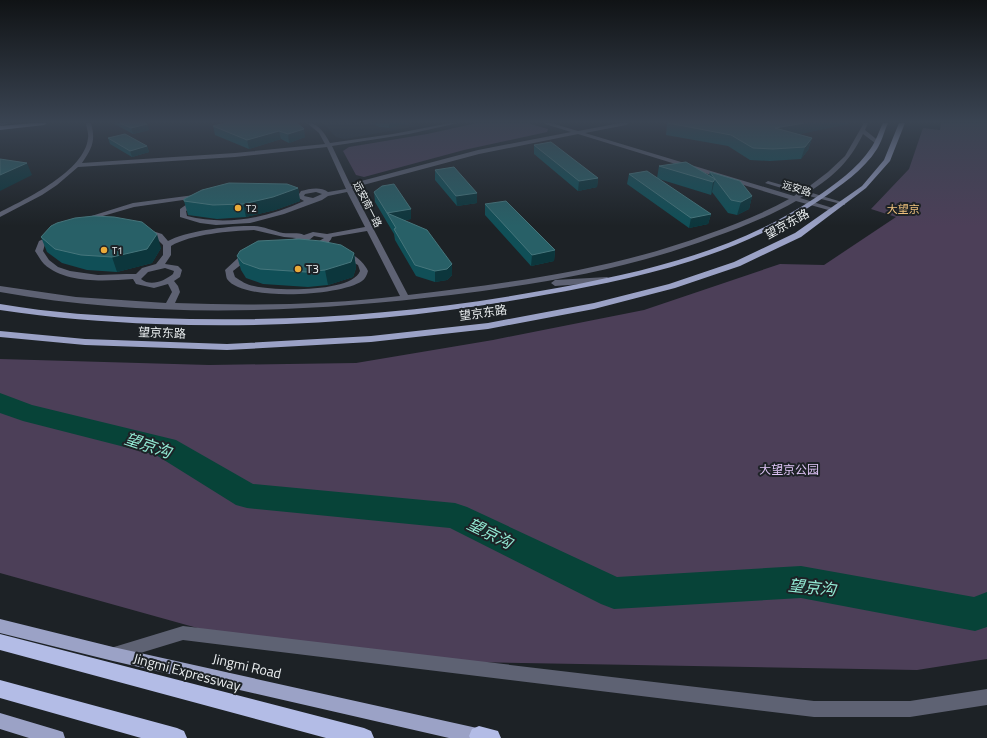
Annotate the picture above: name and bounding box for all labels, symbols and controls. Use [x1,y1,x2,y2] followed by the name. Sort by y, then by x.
[780,177,813,200] street label: 远安路
[350,179,386,230] street label: 远安南一路
[246,201,257,216] place label: T2
[887,201,920,217] district label: 大望京
[233,203,243,213] marker: T2
[761,204,812,244] street label: 望京东路
[112,243,123,258] place label: T1
[99,245,109,255] marker: T1
[306,259,319,278] place label: T3
[293,264,303,274] marker: T3
[458,300,508,325] street label: 望京东路
[138,322,186,343] street label: 望京东路
[121,426,176,464] water label: 望京沟
[759,460,819,479] park label: 大望京公园
[463,512,519,555] water label: 望京沟
[787,573,839,602] water label: 望京沟
[131,647,243,696] street label: Jingmi Expressway
[211,647,284,684] street label: Jingmi Road

